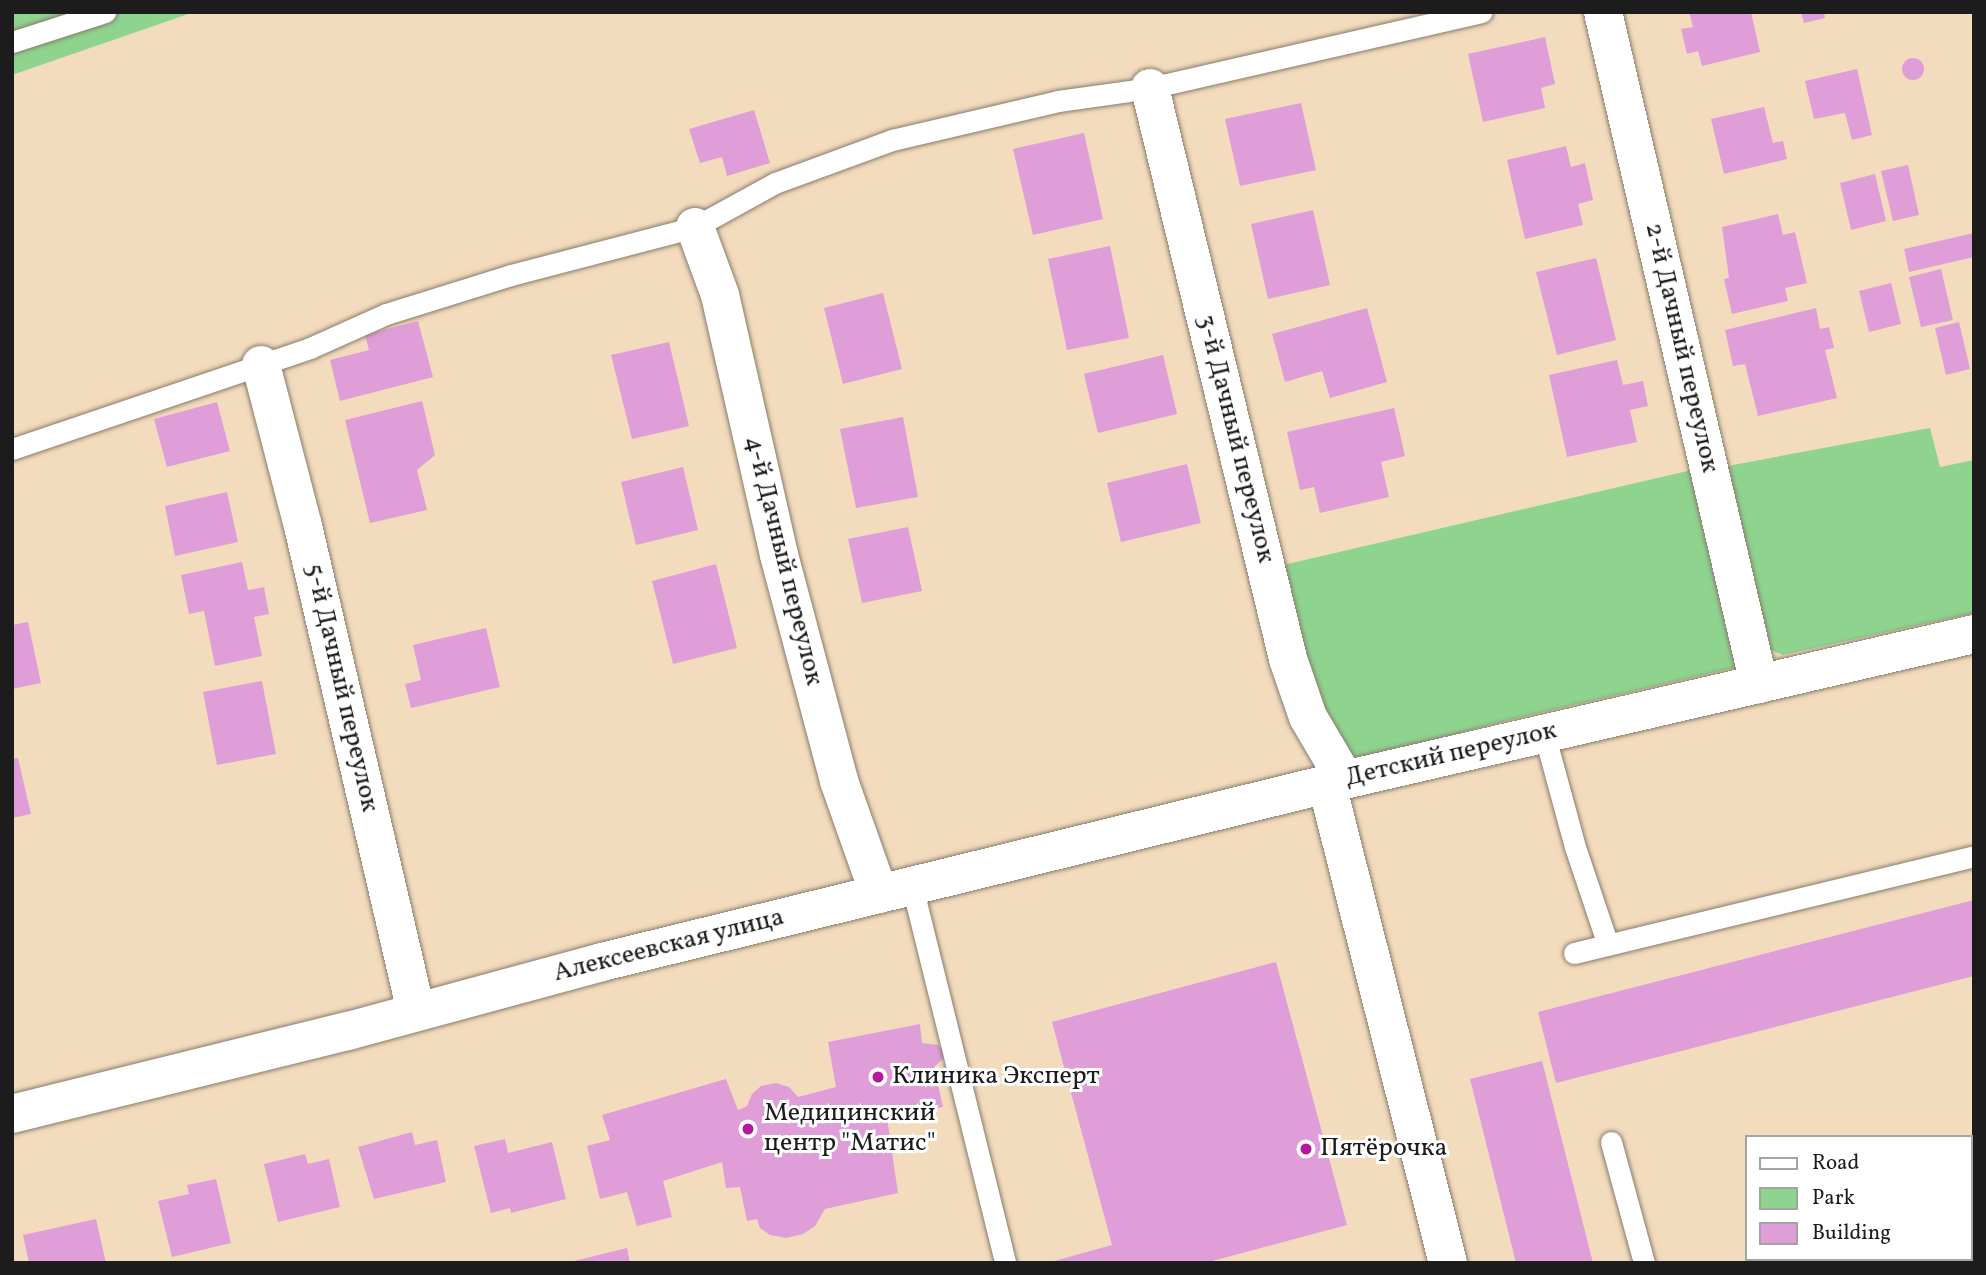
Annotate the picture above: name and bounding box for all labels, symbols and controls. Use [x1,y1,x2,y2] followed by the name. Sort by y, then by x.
[1637,220,1725,476] street label: 2-й Дачный переулок
[1189,312,1281,566] street label: 3-й Дачный переулок
[737,433,829,689] street label: 4-й Дачный переулок
[297,561,385,815] street label: 5-й Дачный переулок
[1342,716,1560,794] street label: Детский переулок
[550,902,788,990] street label: Алексеевская улица
[892,1061,1100,1093] place label: Клиника Эксперт
[870,1069,886,1085] marker: Клиника Эксперт
[764,1098,936,1160] place label: Медицинский центр "Матис"
[738,1119,758,1139] marker: Медицинский центр "Матис"
[1320,1133,1448,1165] place label: Пятёрочка
[1744,1135,1972,1261] legend
[1298,1141,1314,1157] marker: Пятёрочка
[1812,1149,1859,1178] text: Road
[1812,1184,1855,1213] text: Park
[1812,1219,1891,1248] text: Building

